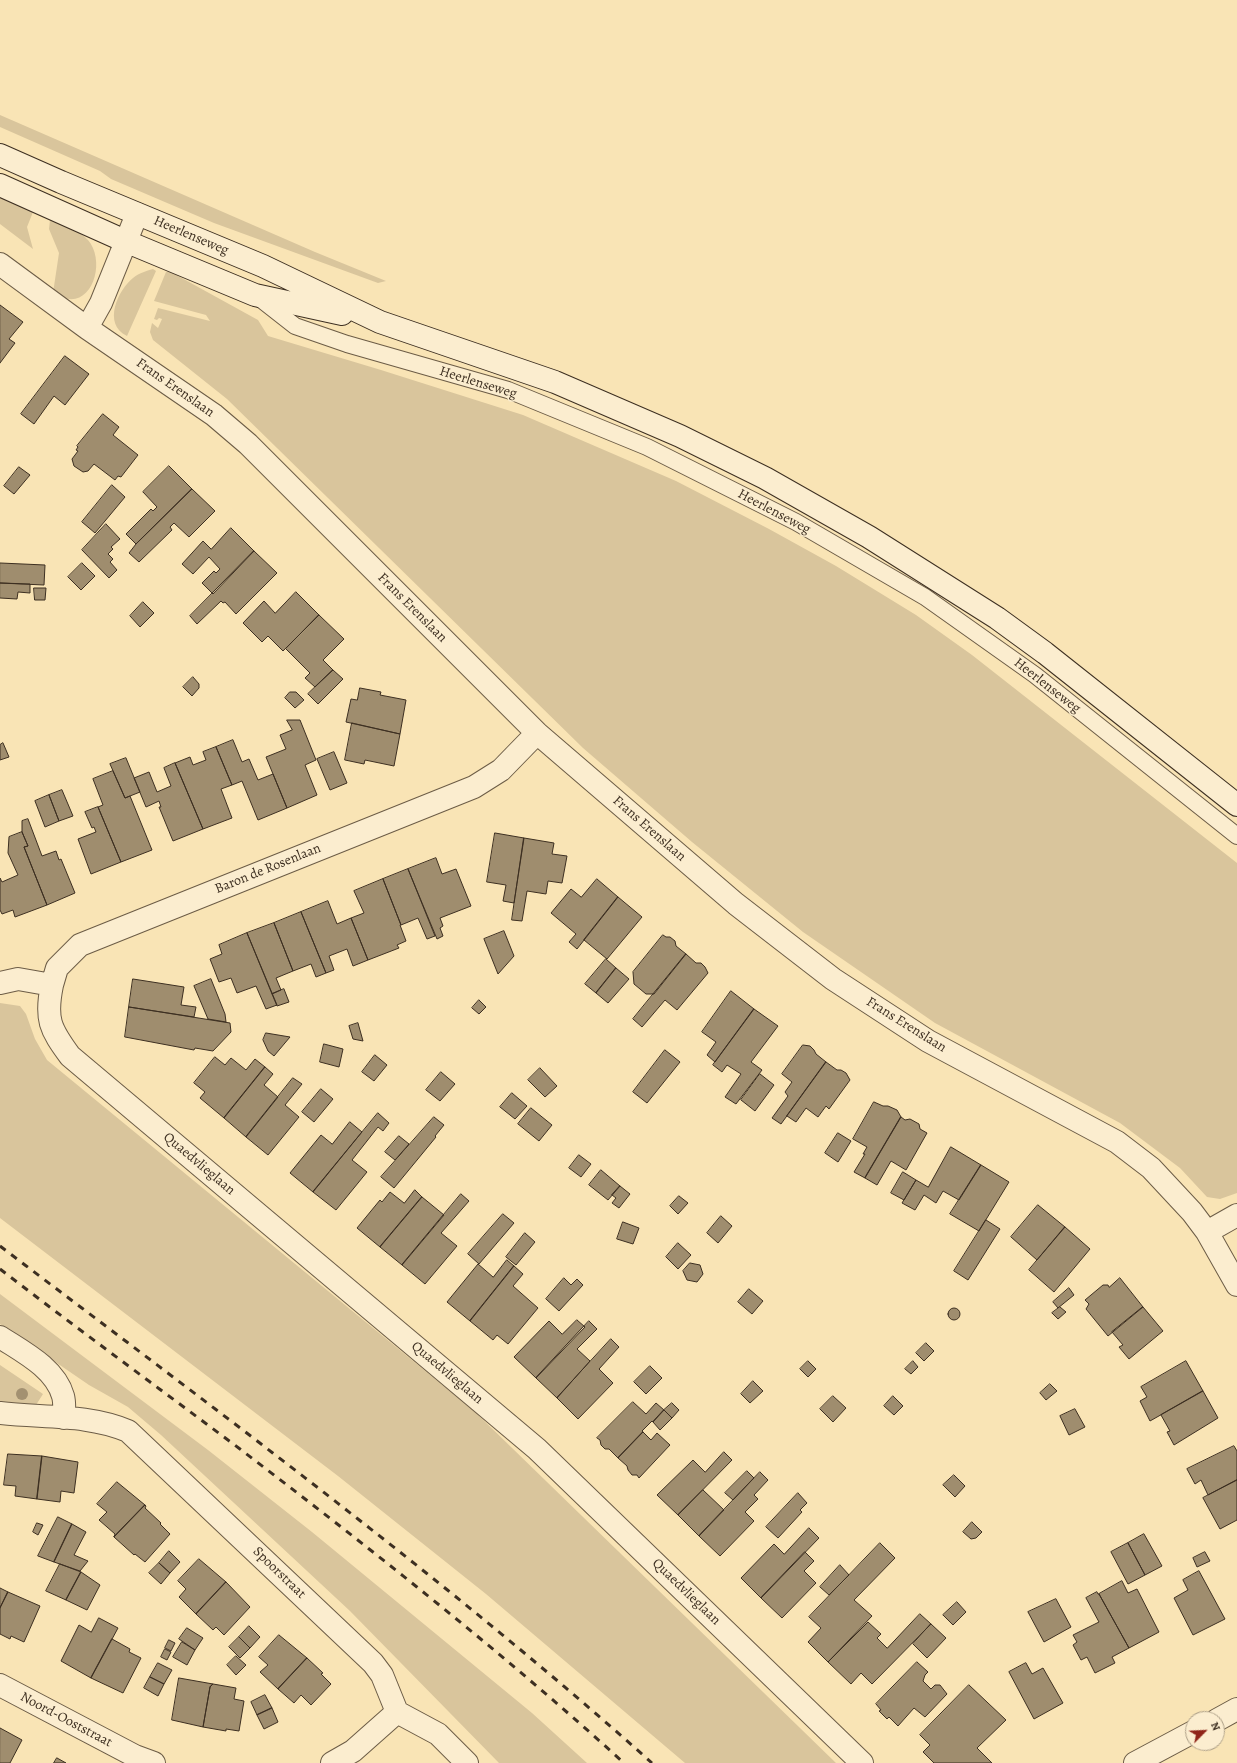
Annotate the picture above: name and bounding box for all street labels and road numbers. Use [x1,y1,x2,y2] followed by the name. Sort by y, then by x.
[151,213,231,259] street label: Heerlenseweg
[133,355,217,421] street label: Frans Erenslaan
[437,363,519,403] street label: Heerlenseweg
[735,486,813,538] street label: Heerlenseweg
[374,570,450,646] street label: Frans Erenslaan
[1010,655,1084,717] street label: Heerlenseweg
[609,793,689,865] street label: Frans Erenslaan
[213,840,323,898] street label: Baron de Rosenlaan
[863,994,949,1056] street label: Frans Erenslaan
[160,1129,238,1199] street label: Quaedvlieglaan
[408,1338,486,1408] street label: Quaedvlieglaan
[249,1544,309,1602] street label: Spoorstraat
[648,1555,724,1629] street label: Quaedvlieglaan
[17,1689,115,1751] street label: Noord-Ooststraat

